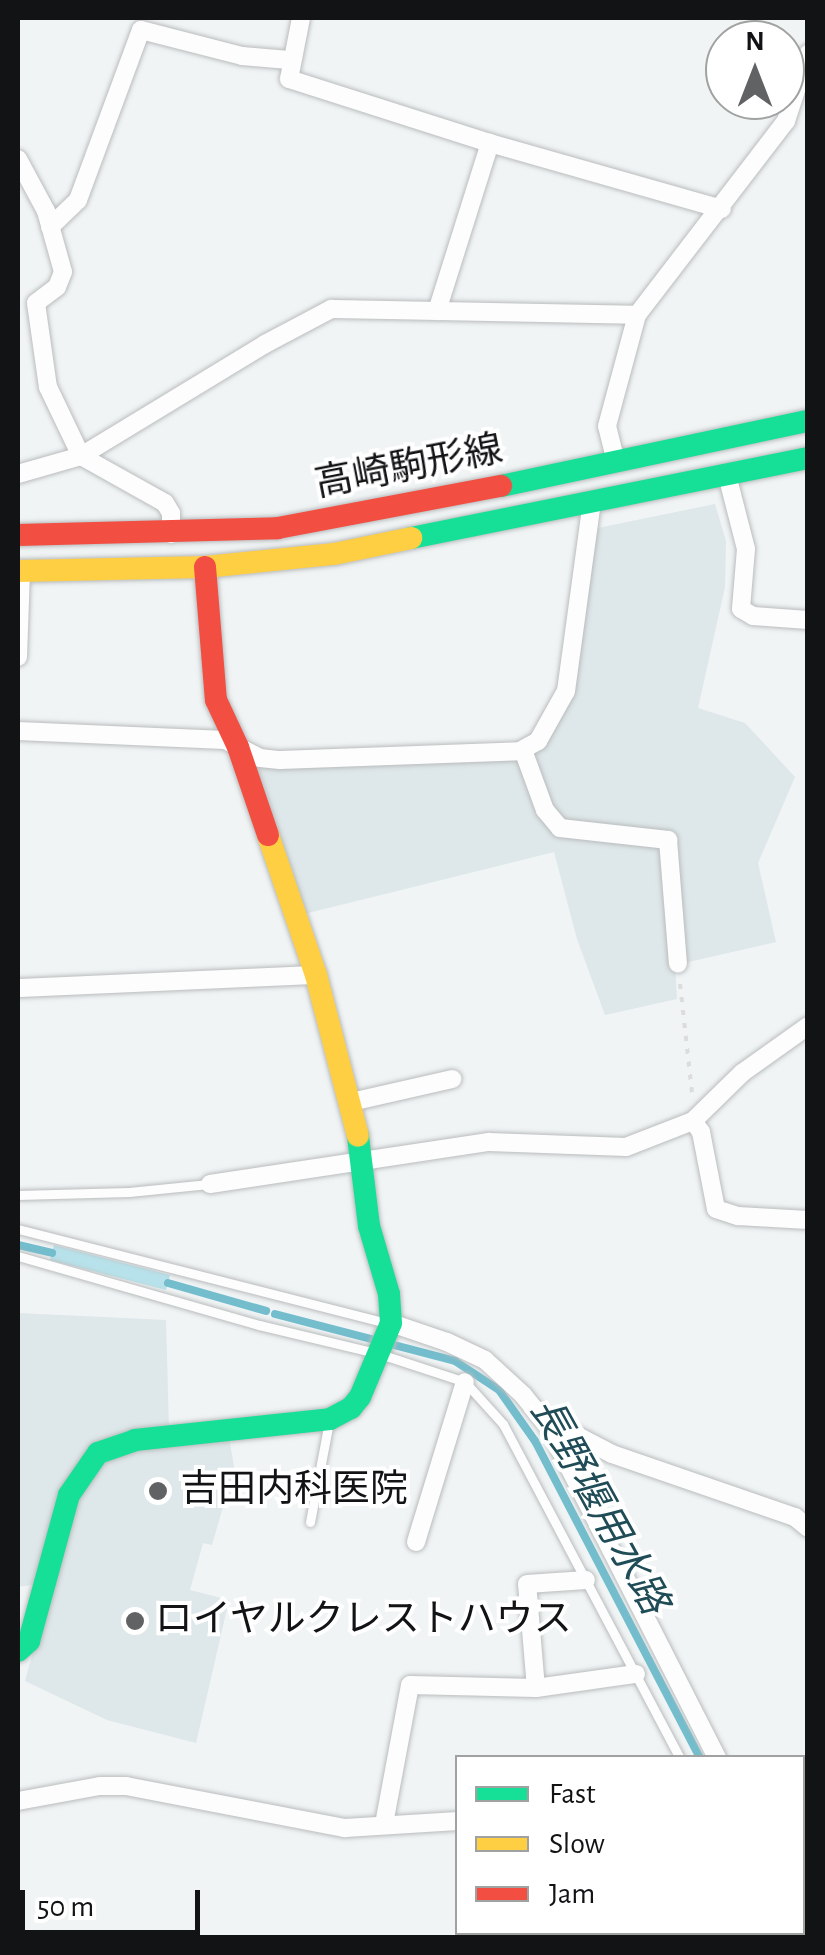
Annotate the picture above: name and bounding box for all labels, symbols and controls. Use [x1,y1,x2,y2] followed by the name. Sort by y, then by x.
[705,20,805,120] north arrow
[745,28,765,56] text: N
[311,427,507,509] street label: 高崎駒形線
[520,1389,678,1623] water label: 長野堰用水路
[180,1468,408,1514] place label: 吉田内科医院
[145,1478,171,1504] marker: 吉田内科医院
[155,1598,573,1644] place label: ロイヤルクレストハウス
[124,1610,146,1632] marker: ロイヤルクレストハウス
[455,1755,805,1935] legend
[549,1779,596,1809] text: Fast
[549,1829,605,1859] text: Slow
[25,1870,205,1932] scale bar
[549,1879,595,1909] text: Jam
[37,1892,94,1922] text: 50 m

